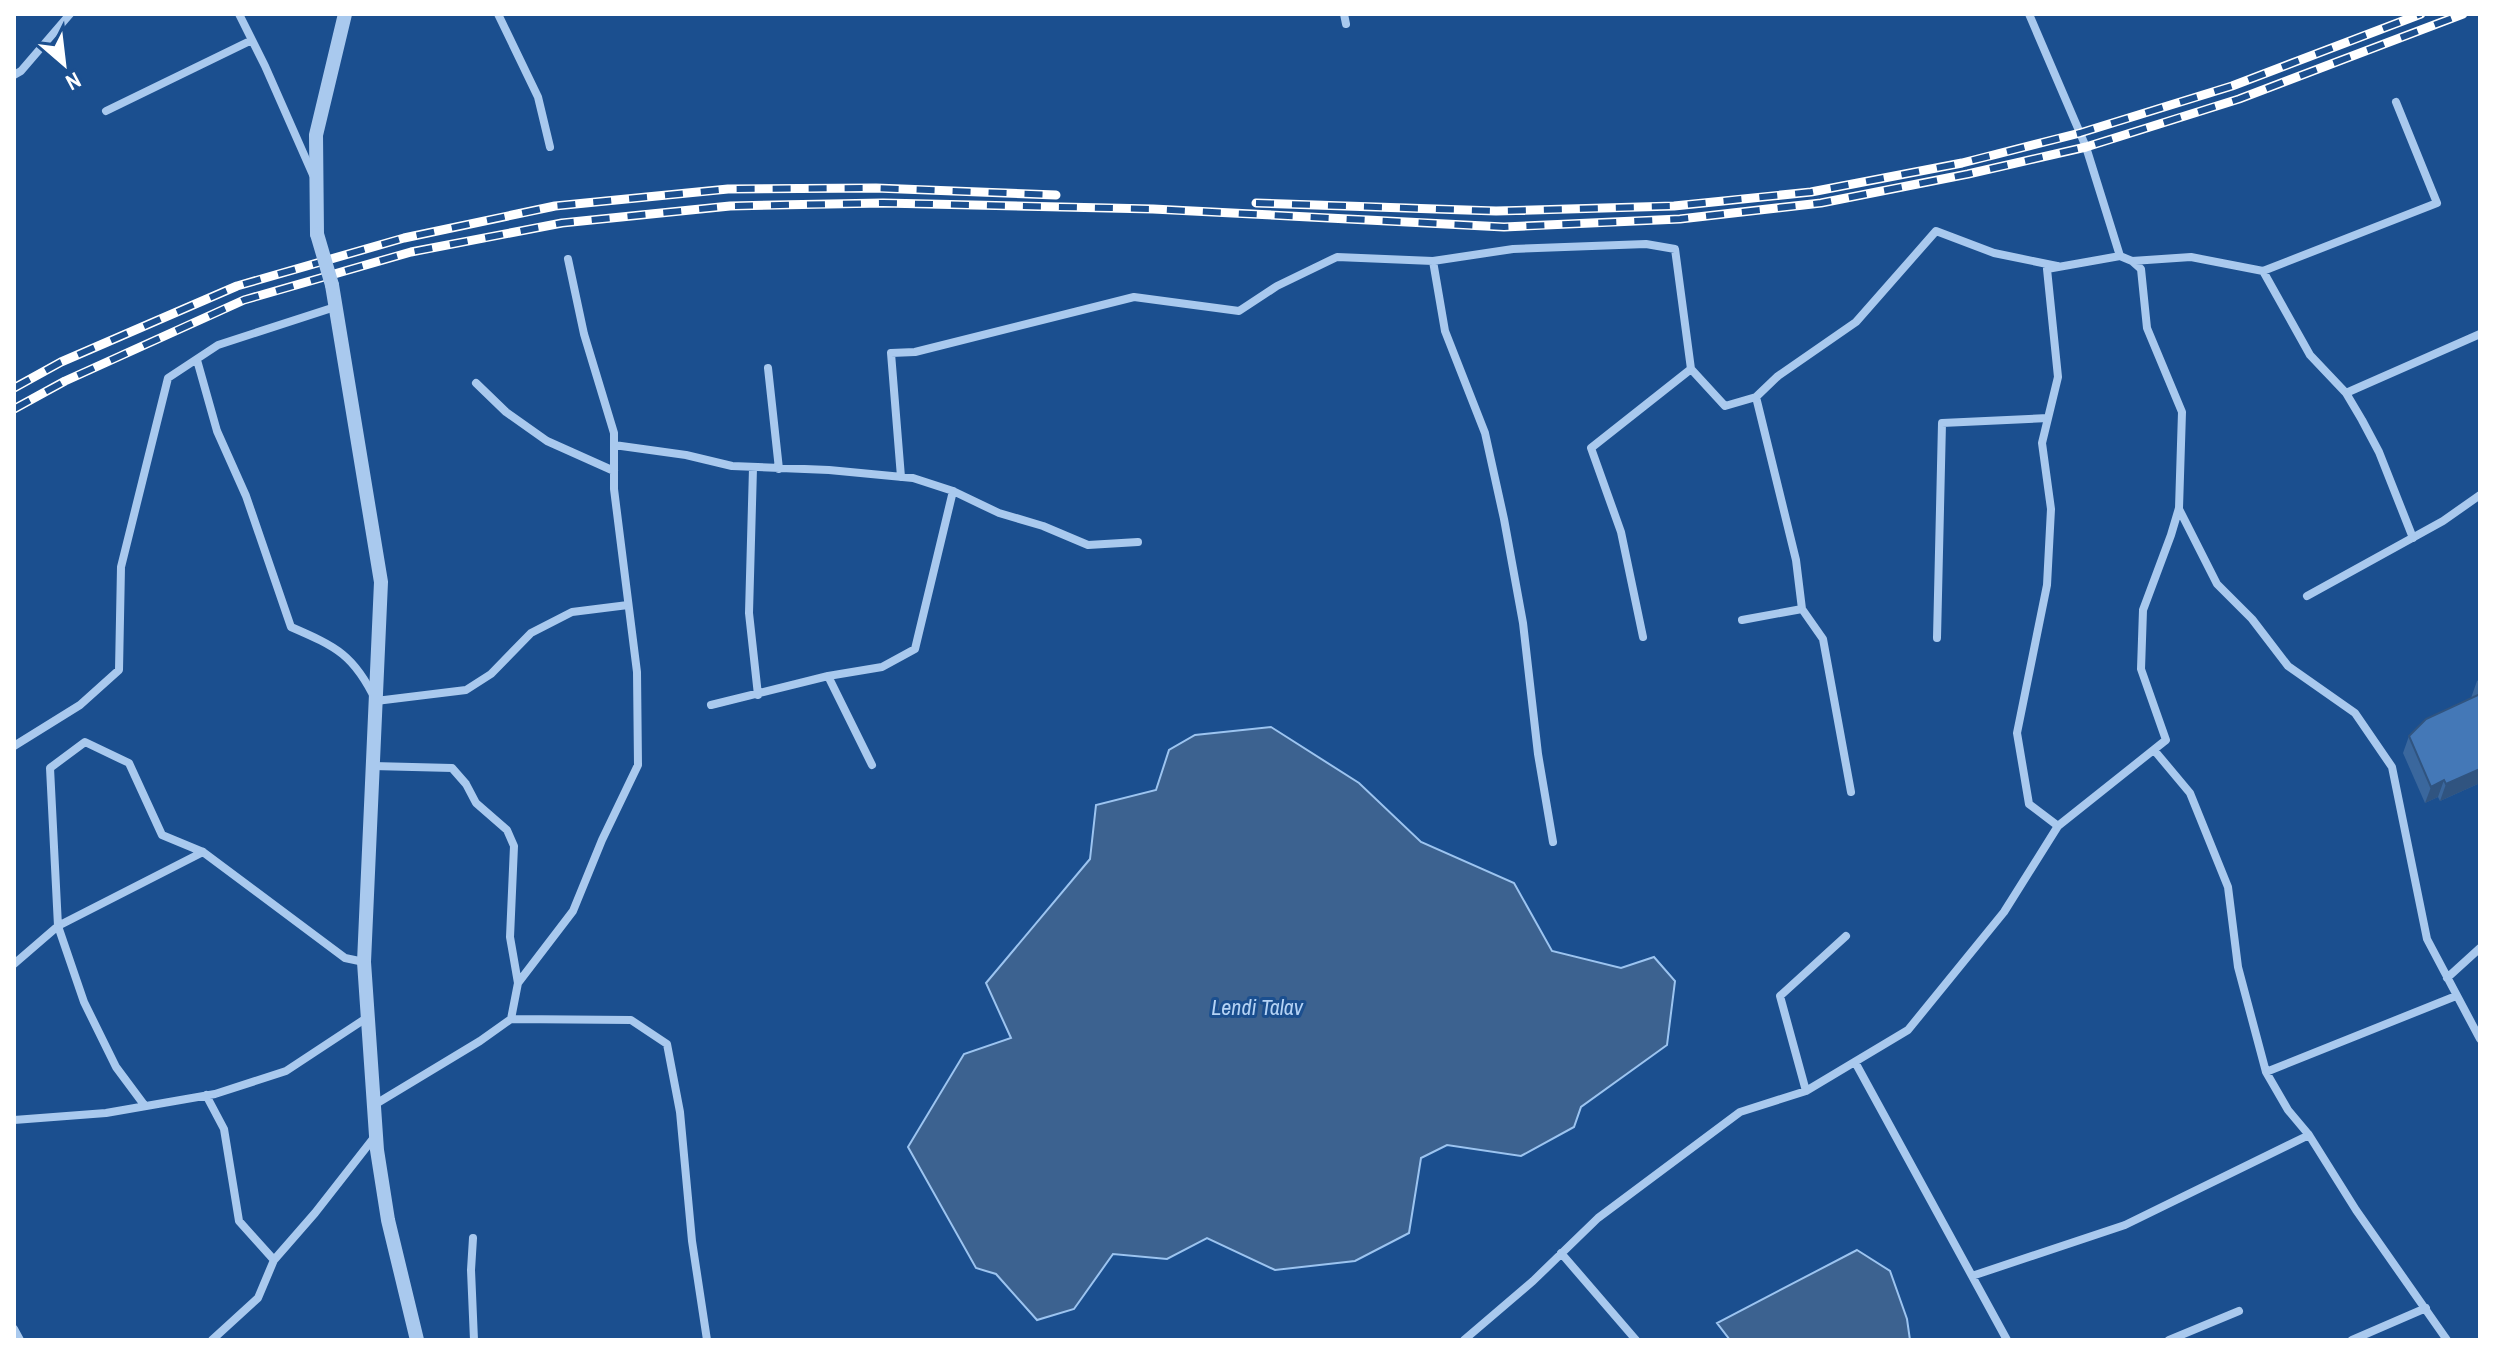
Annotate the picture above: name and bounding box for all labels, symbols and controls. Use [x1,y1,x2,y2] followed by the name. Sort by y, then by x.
[24,24,104,104] north arrow
[61,65,86,98] text: N
[1211,992,1304,1022] water label: Lendi Talav

